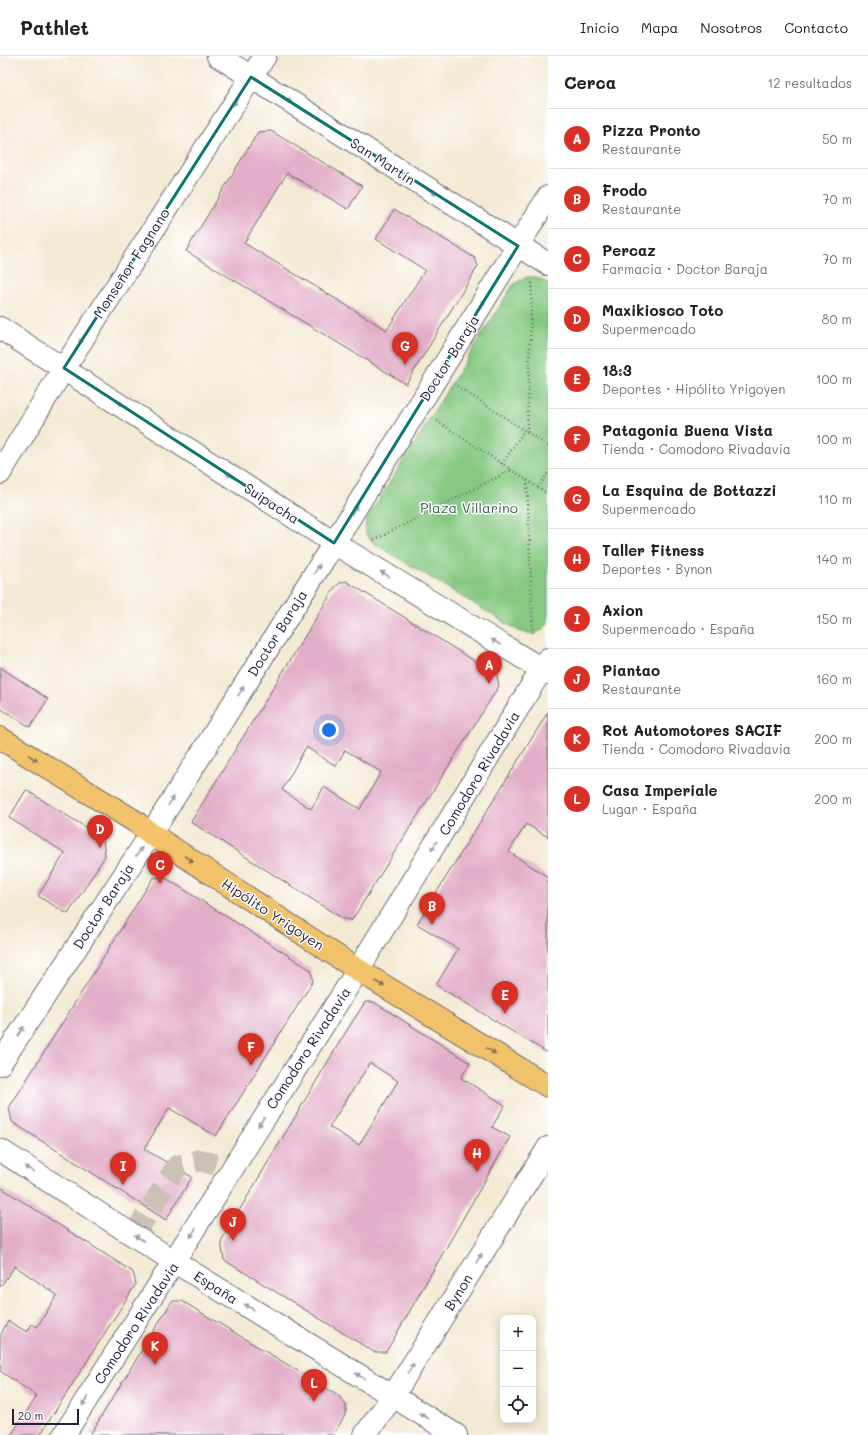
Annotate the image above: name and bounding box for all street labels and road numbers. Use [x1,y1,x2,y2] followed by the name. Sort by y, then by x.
[347,133,419,189] street label: San Martín
[88,204,174,322] street label: Monseñor Fagnano
[415,311,483,405] street label: Doctor Baraja
[241,478,303,528] street label: Suipacha
[243,586,311,680] street label: Doctor Baraja
[434,707,524,839] street label: Comodoro Rivadavia
[68,859,138,953] street label: Doctor Baraja
[218,874,328,954] street label: Hipólito Yrigoyen
[261,983,355,1113] street label: Comodoro Rivadavia
[89,1258,183,1388] street label: Comodoro Rivadavia
[190,1266,242,1308] street label: España
[439,1270,477,1314] street label: Bynon

